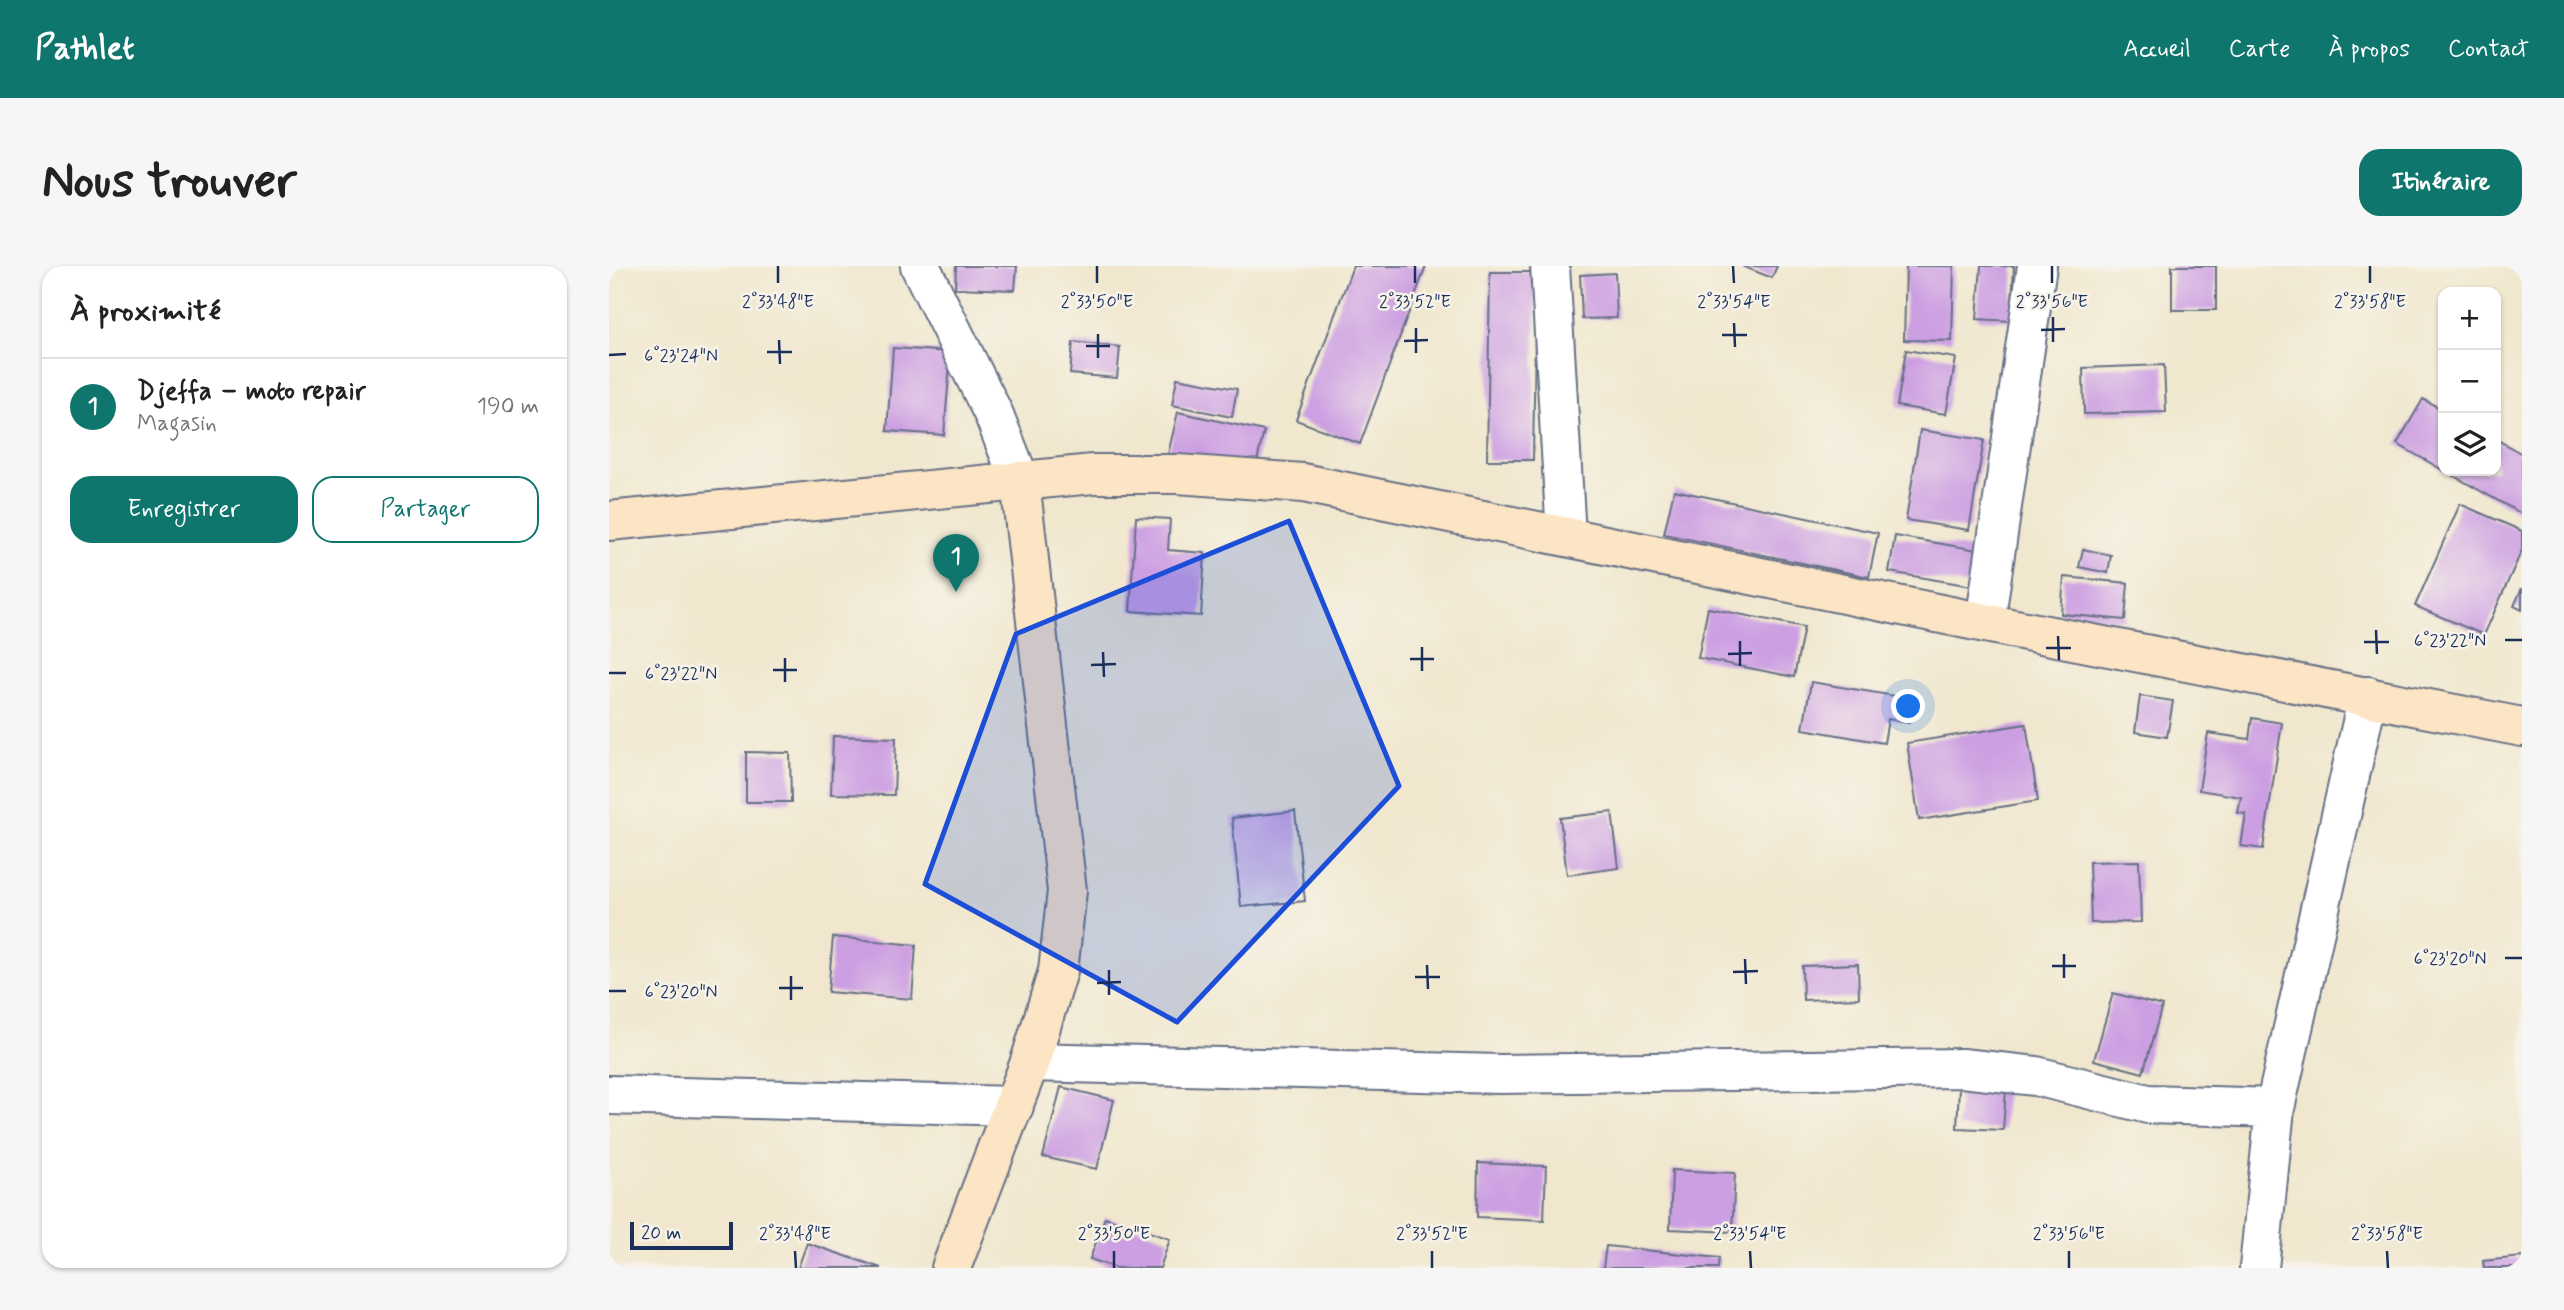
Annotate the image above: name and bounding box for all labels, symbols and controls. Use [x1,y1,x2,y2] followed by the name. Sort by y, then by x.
[35,27,135,71] text: Pathlet
[2123,34,2191,65] text: Accueil
[2229,34,2290,65] text: Carte
[2328,34,2410,65] text: À propos
[2448,34,2529,65] text: Contact
[2359,149,2522,216] button: Itinéraire
[42,150,297,215] text: Nous trouver
[2438,287,2501,476] map controls
[2438,287,2501,350] button: +
[742,290,814,314] text: 2°33'48"E
[1061,290,1133,314] text: 2°33'50"E
[1379,290,1451,314] text: 2°33'52"E
[1697,290,1771,314] text: 2°33'54"E
[2016,290,2088,314] text: 2°33'56"E
[2334,290,2406,314] text: 2°33'58"E
[70,292,221,331] text: À proximité
[644,344,718,368] text: 6°23'24"N
[2438,350,2501,413] button: −
[137,375,366,409] text: Djeffa – moto repair
[88,392,98,422] text: 1
[477,392,539,422] text: 190 m
[137,409,217,439] text: Magasin
[2438,413,2501,476] button: layers
[70,476,298,543] button: Enregistrer
[312,476,539,543] button: Partager
[933,534,979,592] pin: 1
[2414,629,2486,653] text: 6°23'22"N
[645,662,717,686] text: 6°23'22"N
[1891,689,1925,723] your location
[2413,947,2487,971] text: 6°23'20"N
[644,980,718,1004] text: 6°23'20"N
[630,1219,733,1251] scale bar
[641,1221,681,1246] text: 20 m
[759,1222,831,1246] text: 2°33'48"E
[1078,1222,1150,1246] text: 2°33'50"E
[1396,1222,1468,1246] text: 2°33'52"E
[1713,1222,1787,1246] text: 2°33'54"E
[2033,1222,2105,1246] text: 2°33'56"E
[2351,1222,2423,1246] text: 2°33'58"E

